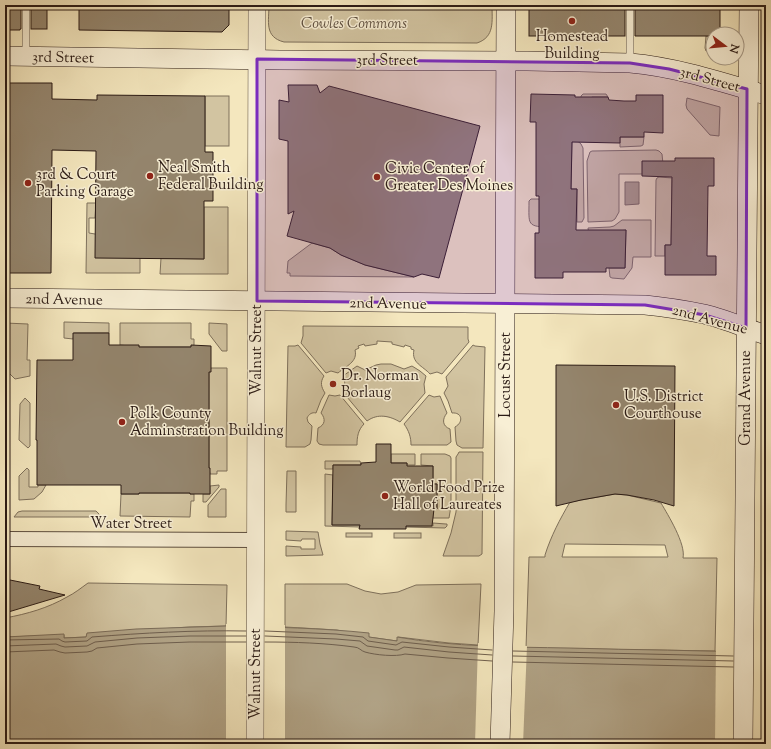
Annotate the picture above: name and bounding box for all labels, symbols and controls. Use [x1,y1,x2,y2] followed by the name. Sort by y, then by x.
[301,14,407,35] park label: Cowles Commons
[567,16,577,26] marker: Homestead Building
[705,26,745,66] north arrow
[536,27,609,65] place label: Homestead Building
[725,41,743,55] text: N
[32,47,94,70] street label: 3rd Street
[356,51,418,72] street label: 3rd Street
[677,62,742,99] street label: 3rd Street
[158,158,263,196] place label: Neal Smith Federal Building
[385,159,513,197] place label: Civic Center of Greater Des Moines
[36,165,134,203] place label: 3rd & Court Parking Garage
[145,171,155,181] marker: Neal Smith Federal Building
[372,172,382,182] marker: Civic Center of Greater Des Moines
[23,178,33,188] marker: 3rd & Court Parking Garage
[25,289,103,312] street label: 2nd Avenue
[349,293,427,316] street label: 2nd Avenue
[669,300,750,341] street label: 2nd Avenue
[247,304,268,396] street label: Walnut Street
[496,332,517,418] street label: Locust Street
[736,350,757,446] street label: Grand Avenue
[341,366,419,404] place label: Dr. Norman Borlaug
[328,379,338,389] marker: Dr. Norman Borlaug
[624,387,703,425] place label: U.S. District Courthouse
[611,400,621,410] marker: U.S. District Courthouse
[130,404,284,442] place label: Polk County Adminstration Building
[117,417,127,427] marker: Polk County Adminstration Building
[393,478,505,516] place label: World Food Prize Hall of Laureates
[380,491,390,501] marker: World Food Prize Hall of Laureates
[90,514,172,535] street label: Water Street
[246,628,267,720] street label: Walnut Street

